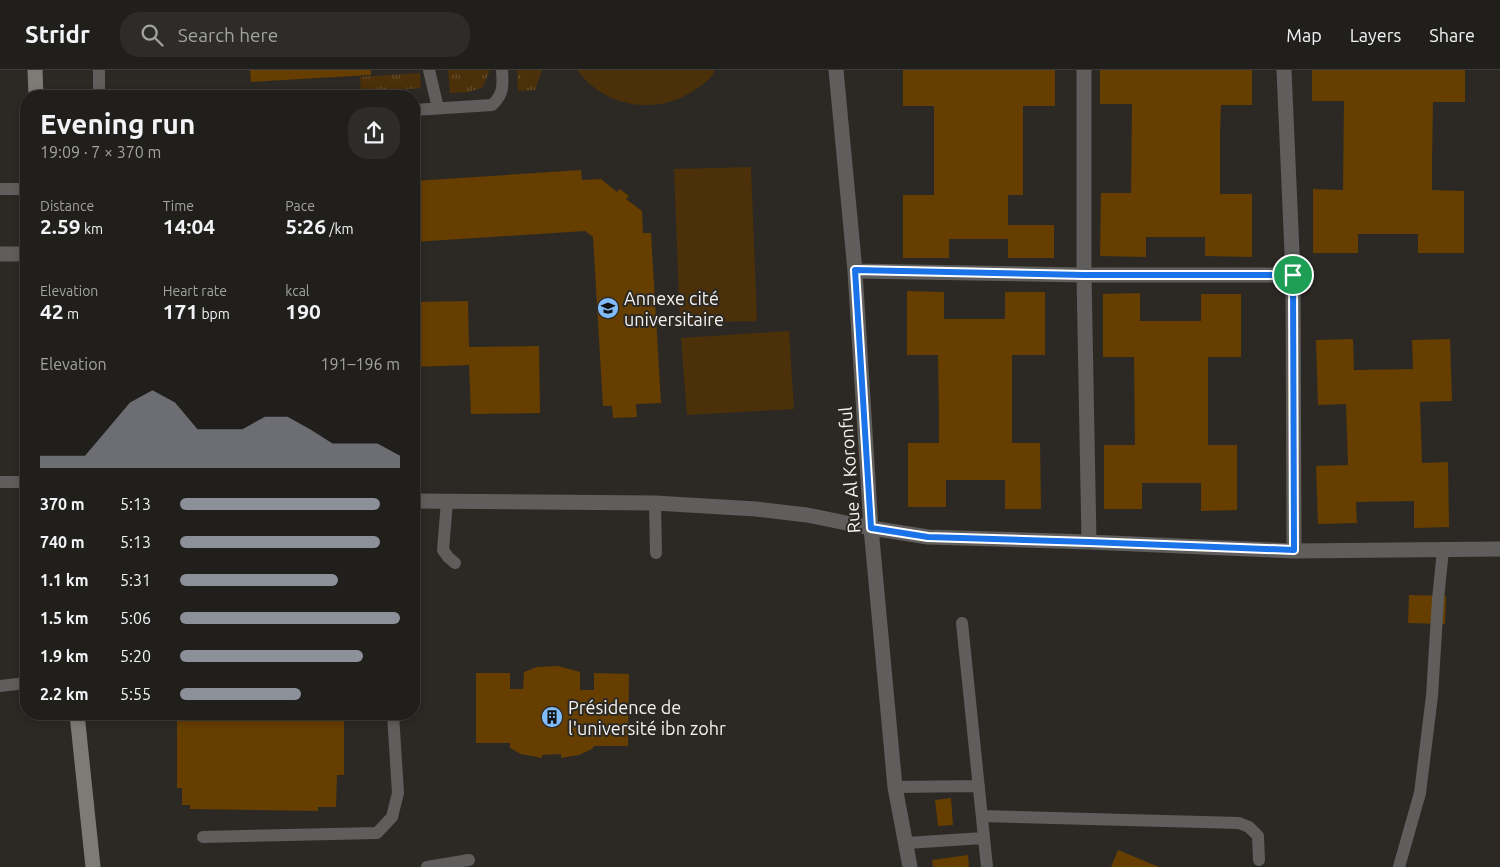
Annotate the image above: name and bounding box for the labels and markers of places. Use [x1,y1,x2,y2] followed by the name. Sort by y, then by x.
[1272,254,1314,296] pin
[624,288,724,329] place label: Annexe cité universitaire
[596,296,620,320] school or university icon: Annexe cité universitaire
[568,697,726,738] place label: Présidence de l'université ibn zohr
[540,705,564,729] building icon: Présidence de l'université ibn zohr

